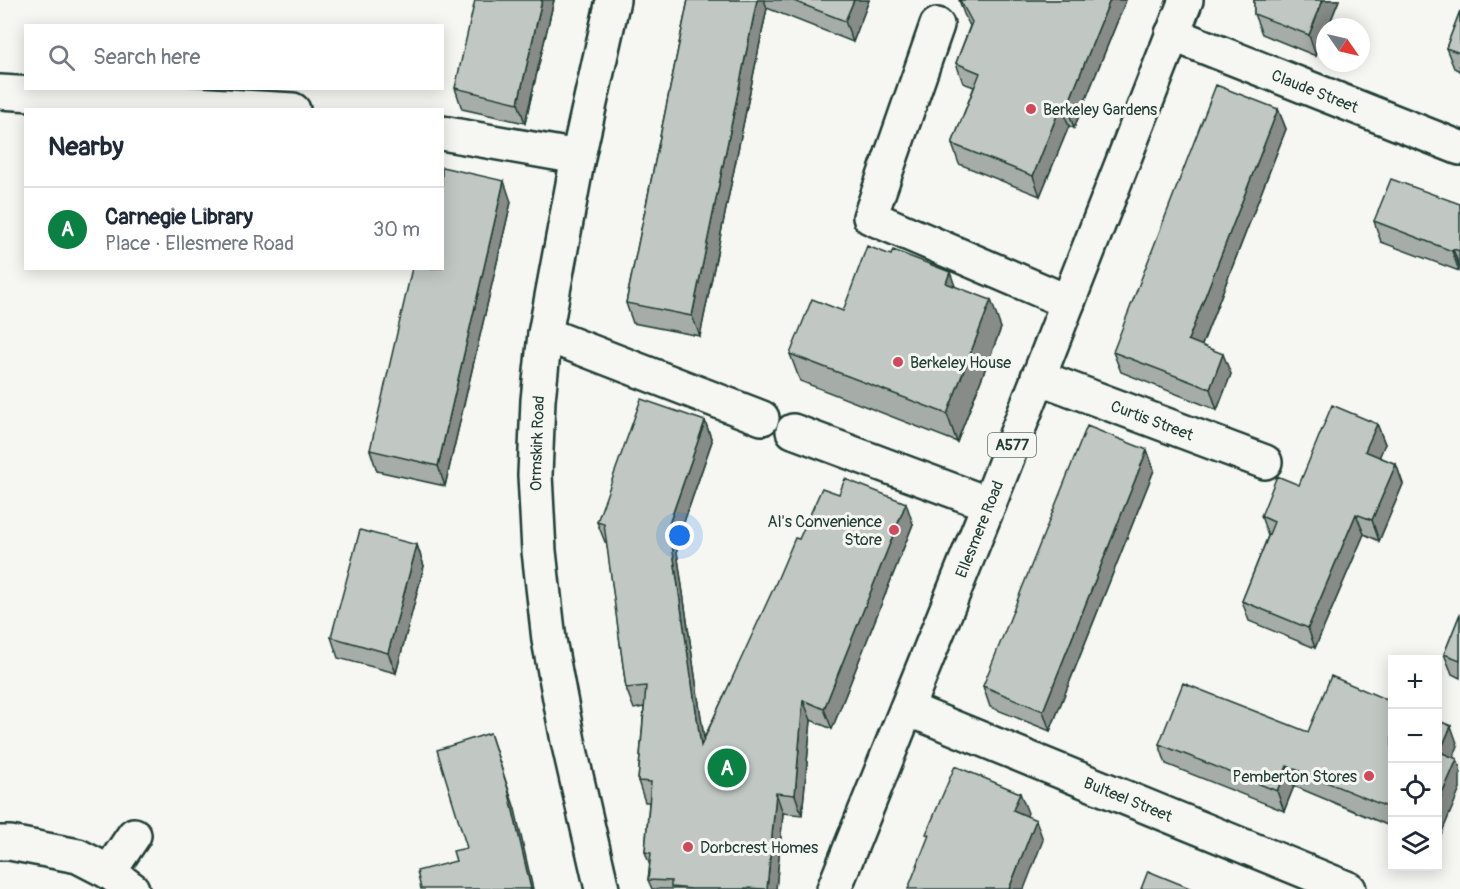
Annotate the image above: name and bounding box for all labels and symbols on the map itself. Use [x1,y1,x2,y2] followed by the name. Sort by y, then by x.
[1316,18,1370,72] north arrow
[1269,65,1362,118] street label: Claude Street
[1043,100,1157,120] place label: Berkeley Gardens
[1024,102,1038,116] marker: Berkeley Gardens
[910,353,1011,373] place label: Berkeley House
[891,355,905,369] marker: Berkeley House
[526,395,549,492] street label: Ormskirk Road
[1108,396,1197,446] street label: Curtis Street
[988,433,1036,457] road number: A577
[951,478,1008,581] street label: Ellesmere Road
[767,512,882,550] place label: Al's Convenience Store
[665,521,694,550] your location
[887,523,901,537] marker: Al's Convenience Store
[708,746,746,790] pin: A
[1233,767,1357,787] place label: Pemberton Stores
[1362,769,1376,783] marker: Pemberton Stores
[1081,773,1176,827] street label: Bulteel Street
[700,838,818,858] place label: Dorbcrest Homes
[681,840,695,854] marker: Dorbcrest Homes

